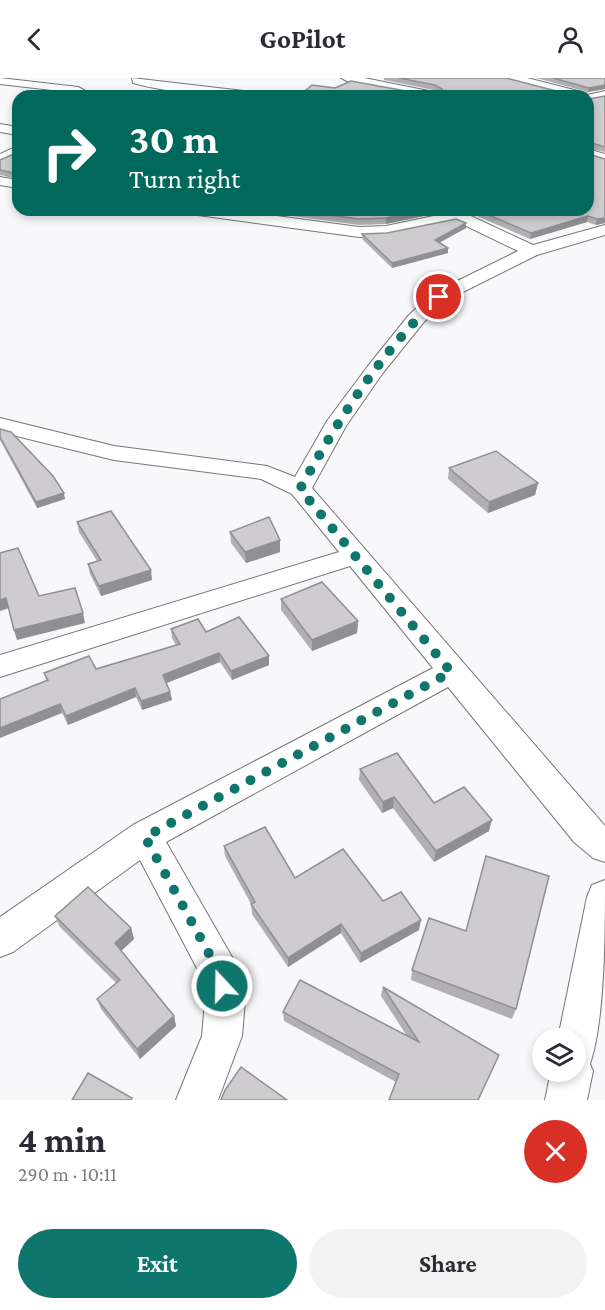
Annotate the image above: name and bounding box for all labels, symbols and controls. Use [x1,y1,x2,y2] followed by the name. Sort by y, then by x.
[18,23,51,56] icon: back
[554,23,587,56] icon: person
[260,24,345,54] text: GoPilot
[30,114,108,192] icon: right
[129,115,219,162] text: 30 m
[129,164,240,194] text: Turn right
[413,271,464,322] pin
[422,280,455,313] icon: arrive
[190,954,254,1018] position arrow
[532,1028,586,1082] map controls
[532,1028,586,1082] button: layers
[18,1120,106,1160] text: 4 min
[524,1120,587,1183] button: close
[18,1163,117,1185] text: 290 m · 10:11
[18,1229,297,1298] button: Exit
[309,1229,587,1298] button: Share

